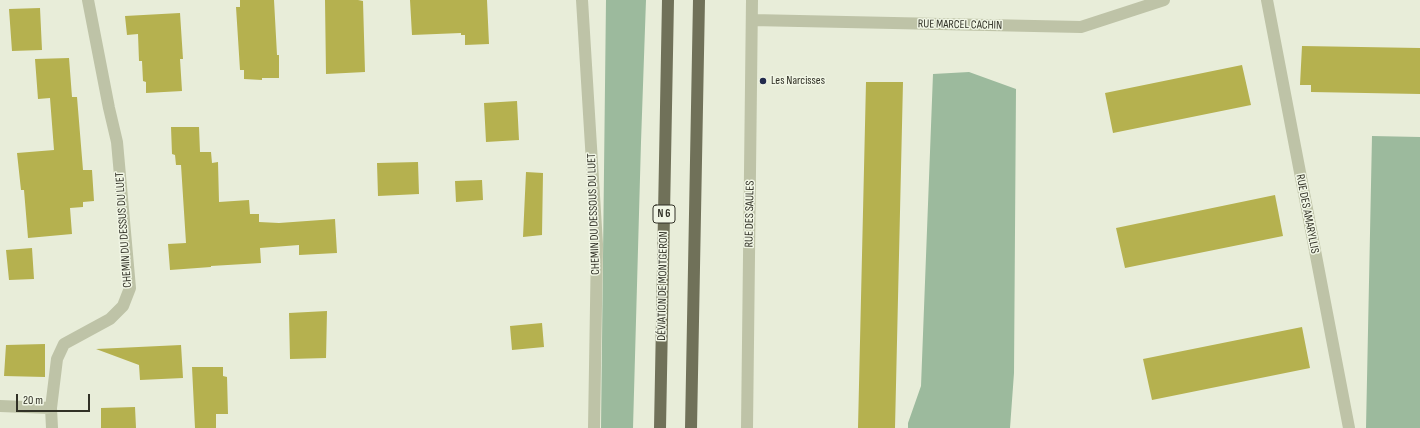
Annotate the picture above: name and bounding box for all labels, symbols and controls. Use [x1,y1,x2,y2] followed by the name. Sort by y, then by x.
[918,17,1002,33] street label: RUE MARCEL CACHIN
[771,74,825,88] place label: Les Narcisses
[758,76,768,86] marker: Les Narcisses
[585,153,603,275] street label: CHEMIN DU DESSOUS DU LUET
[113,172,135,288] street label: CHEMIN DU DESSUS DU LUET
[1292,173,1322,255] street label: RUE DES AMARYLLIS
[742,180,758,248] street label: RUE DES SAULES
[653,205,675,223] road number: N 6
[655,231,671,341] street label: DÉVIATION DE MONTGERON
[18,386,92,412] scale bar
[23,393,43,408] text: 20 m

